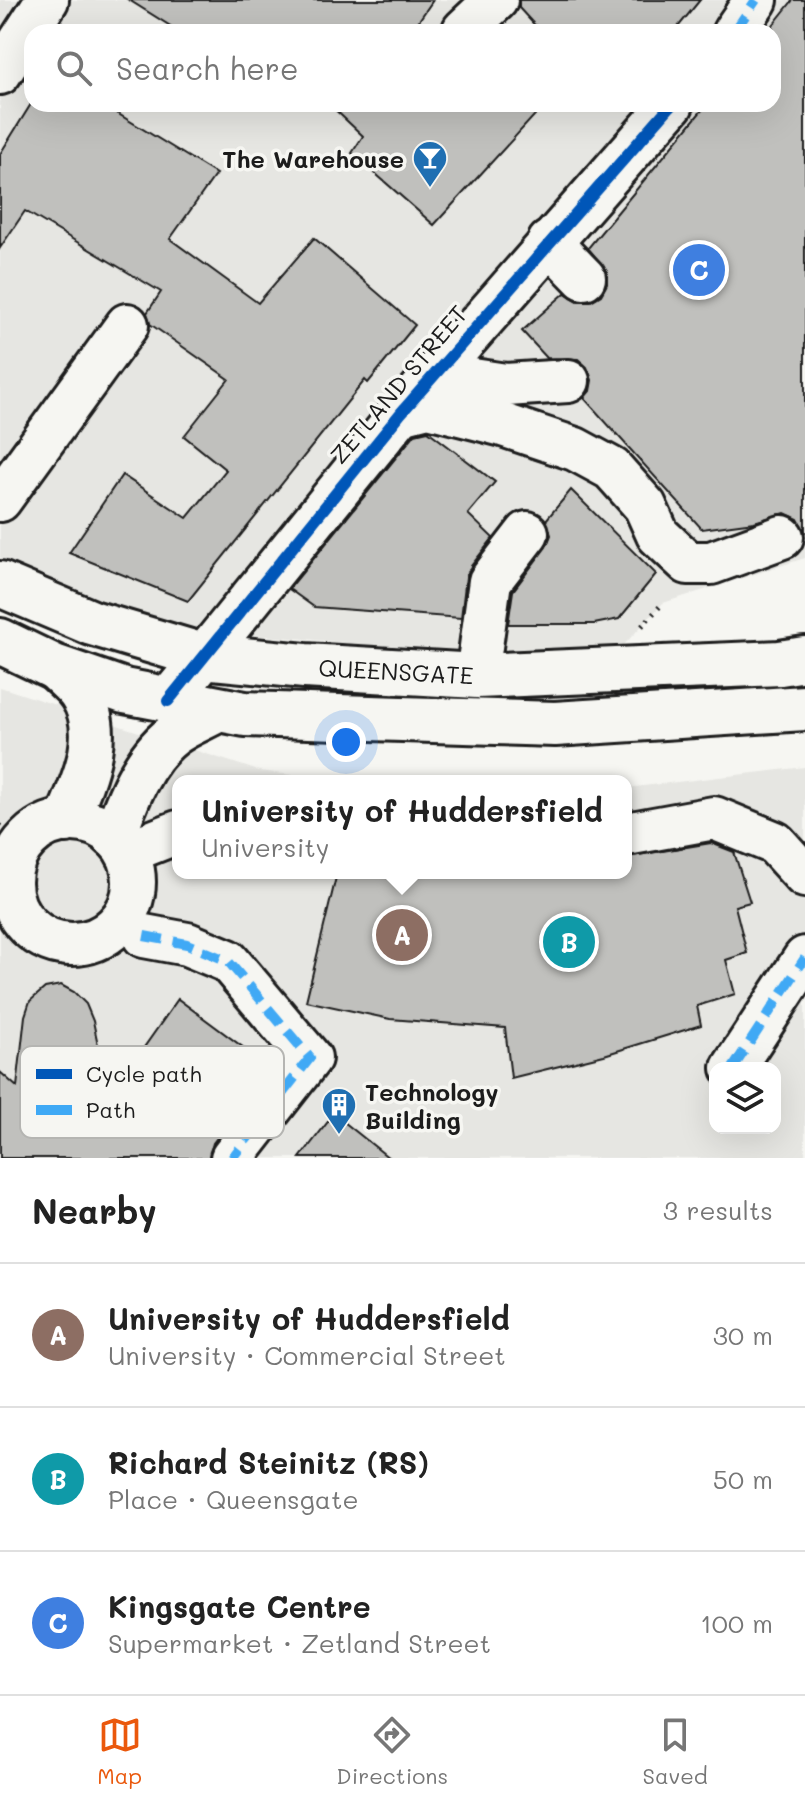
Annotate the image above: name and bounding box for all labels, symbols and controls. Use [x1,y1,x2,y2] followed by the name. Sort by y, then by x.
[24,24,781,112] search box
[52,46,96,90] icon: search
[116,48,299,88] text: Search here
[411,139,449,189] bar icon: The Warehouse
[222,143,404,174] place label: The Warehouse
[673,240,725,300] pin: C
[323,298,473,470] street label: ZETLAND STREET
[318,651,474,691] street label: QUEENSGATE
[326,722,366,762] your location
[172,775,632,879] popup
[201,790,603,830] text: University of Huddersfield
[201,830,329,864] text: University
[376,905,428,965] pin: A
[543,912,595,972] pin: B
[20,1046,284,1138] legend
[86,1059,202,1088] text: Cycle path
[709,1062,781,1134] map controls
[709,1062,781,1134] button: layers
[365,1076,499,1135] place label: Technology Building
[320,1086,358,1136] building icon: Technology Building
[86,1095,135,1124] text: Path
[32,1188,157,1233] text: Nearby
[663,1193,773,1227] text: 3 results
[108,1298,510,1338] text: University of Huddersfield
[49,1318,67,1352] text: A
[713,1318,773,1352] text: 30 m
[108,1338,506,1372] text: University · Commercial Street
[108,1442,429,1482] text: Richard Steinitz (RS)
[49,1462,67,1496] text: B
[713,1462,773,1496] text: 50 m
[108,1482,359,1516] text: Place · Queensgate
[108,1586,371,1626] text: Kingsgate Centre
[48,1606,68,1640] text: C
[700,1606,773,1640] text: 100 m
[108,1626,491,1660] text: Supermarket · Zetland Street
[97,1713,142,1790] tab: Map
[336,1713,448,1790] tab: Directions
[643,1713,708,1790] tab: Saved

